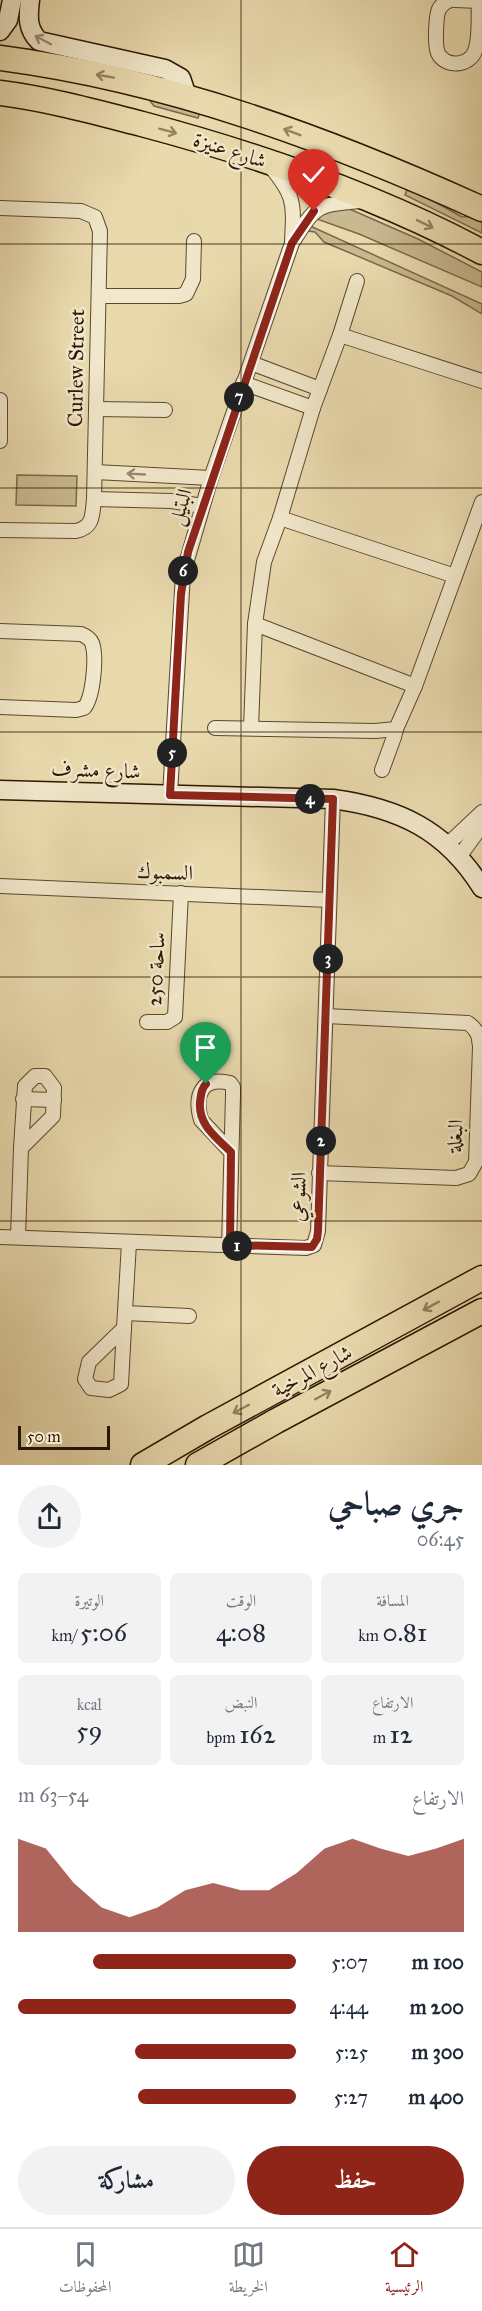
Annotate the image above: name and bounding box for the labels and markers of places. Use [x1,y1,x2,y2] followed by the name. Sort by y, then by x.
[288,149,339,211] pin
[224,382,254,412] pin: 7
[168,556,198,586] pin: 6
[157,738,187,768] pin: 5
[295,784,325,814] pin: 4
[313,944,343,974] pin: 3
[180,1022,231,1084] pin
[306,1126,336,1156] pin: 2
[222,1231,252,1261] pin: 1

